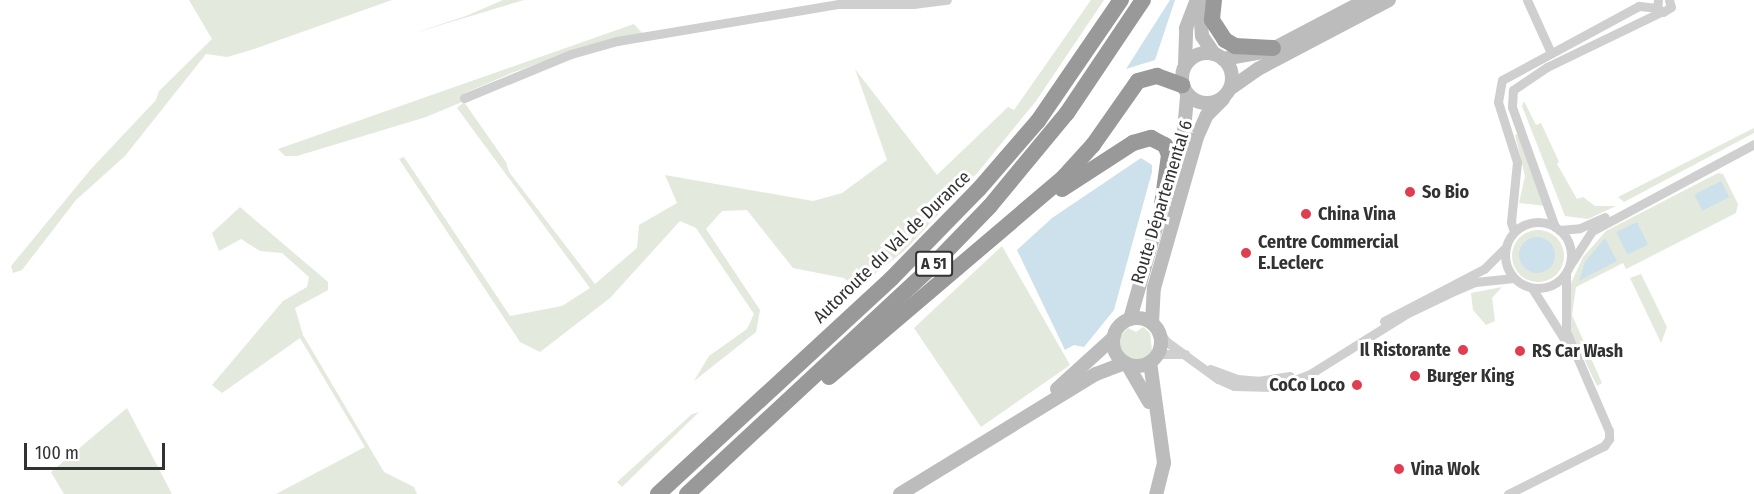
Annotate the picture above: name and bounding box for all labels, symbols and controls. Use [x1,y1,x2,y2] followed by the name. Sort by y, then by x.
[1127,118,1197,286] street label: Route Départemental 6
[809,166,975,328] street label: Autoroute du Val de Durance
[1422,181,1469,203] place label: So Bio
[1403,185,1417,199] marker: So Bio
[1318,203,1396,225] place label: China Vina
[1299,207,1313,221] marker: China Vina
[1258,232,1398,274] place label: Centre Commercial E.Leclerc
[1239,246,1253,260] marker: Centre Commercial E.Leclerc
[914,251,954,277] road number: A 51
[1360,339,1451,361] place label: Il Ristorante
[1532,340,1623,362] place label: RS Car Wash
[1456,343,1470,357] marker: Il Ristorante
[1513,344,1527,358] marker: RS Car Wash
[1427,365,1514,387] place label: Burger King
[1408,369,1422,383] marker: Burger King
[1269,374,1345,396] place label: CoCo Loco
[1350,378,1364,392] marker: CoCo Loco
[27,431,168,469] scale bar
[35,442,79,464] text: 100 m
[1411,458,1480,480] place label: Vina Wok
[1392,462,1406,476] marker: Vina Wok

